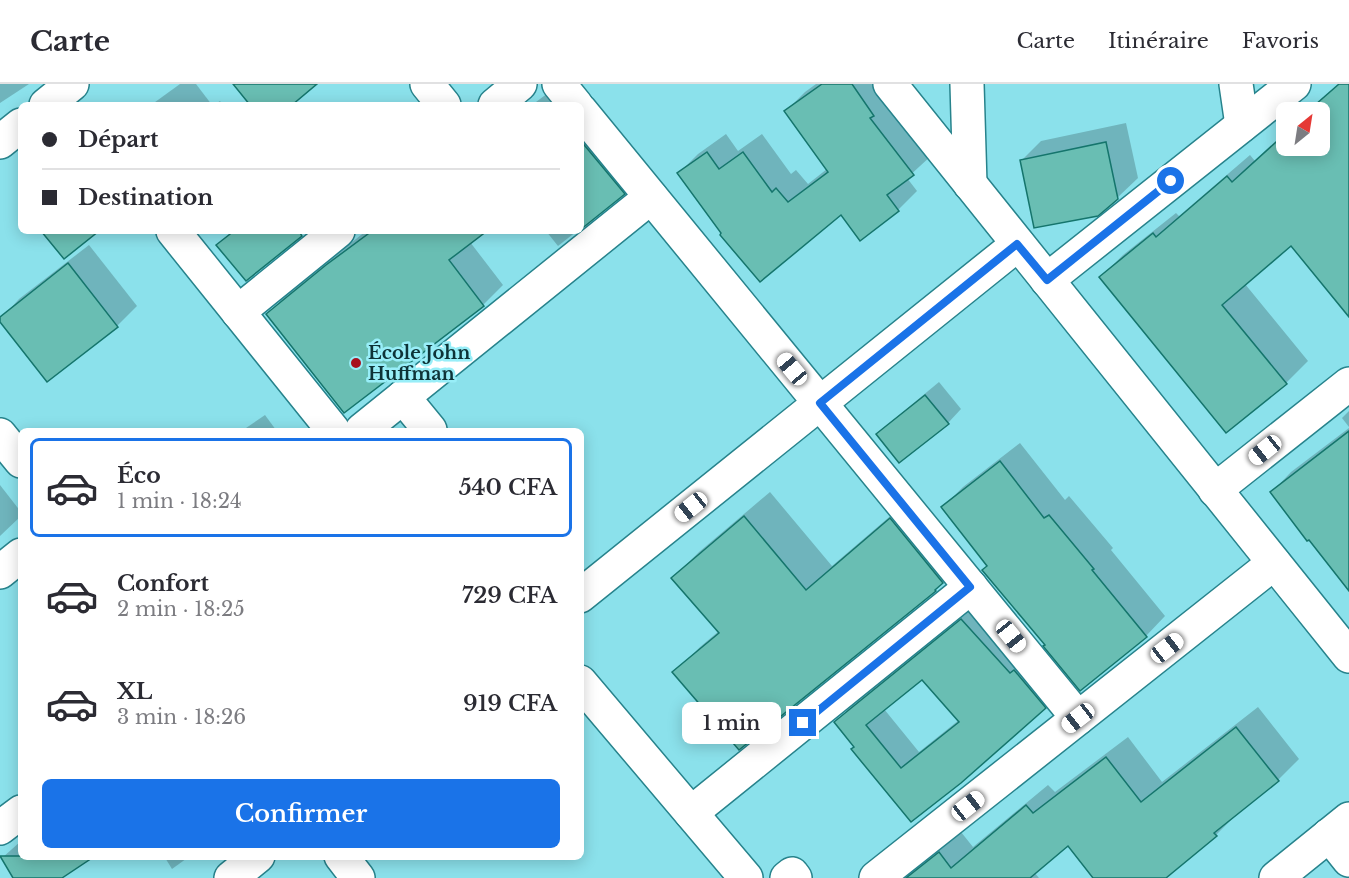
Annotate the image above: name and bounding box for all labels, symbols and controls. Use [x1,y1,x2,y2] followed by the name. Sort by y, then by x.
[30,24,110,59] text: Carte
[1017,28,1075,54] text: Carte
[1108,28,1209,54] text: Itinéraire
[1242,28,1319,54] text: Favoris
[1276,102,1330,156] north arrow
[1276,102,1330,156] map controls
[78,126,158,153] text: Départ
[1157,167,1184,194] route start
[78,184,213,211] text: Destination
[368,341,470,385] place label: École John Huffman
[774,349,810,389] car
[349,356,363,370] marker: École John Huffman
[1245,432,1285,468] car
[45,461,99,515] icon: car
[117,462,161,489] text: Éco
[459,474,557,501] text: 540 CFA
[117,489,242,513] text: 1 min · 18:24
[671,489,711,525] car
[45,569,99,623] icon: car
[117,570,209,597] text: Confort
[462,582,557,609] text: 729 CFA
[117,597,245,621] text: 2 min · 18:25
[993,616,1029,656] car
[1147,630,1187,666] car
[45,677,99,731] icon: car
[117,678,152,705] text: XL
[463,690,557,717] text: 919 CFA
[1058,700,1098,736] car
[683,702,782,744] callout: 1 min
[117,705,246,729] text: 3 min · 18:26
[789,709,816,736] route end
[703,711,760,735] text: 1 min
[42,779,560,848] button: Confirmer
[948,788,988,824] car

